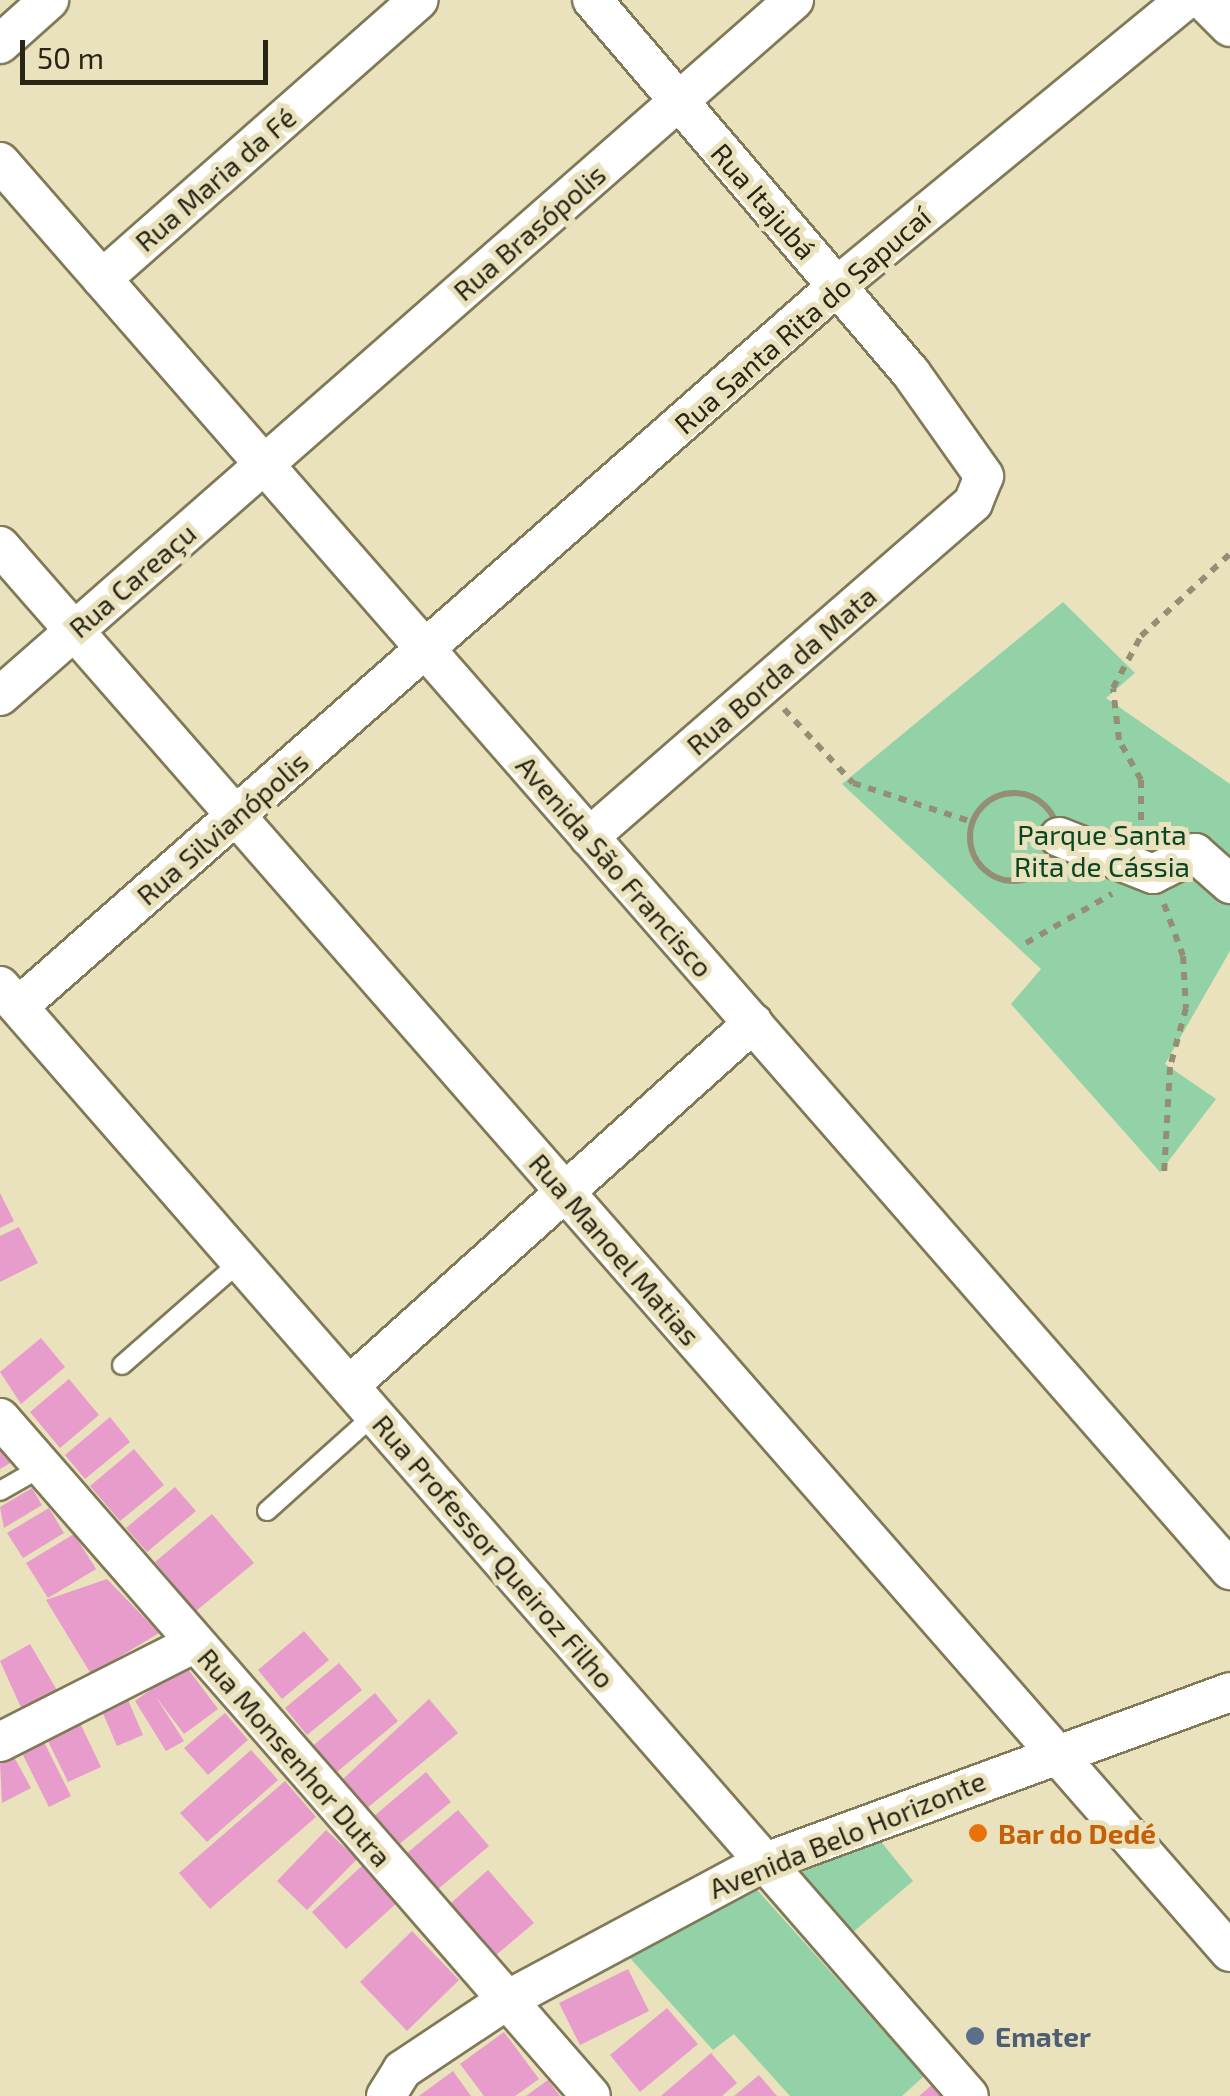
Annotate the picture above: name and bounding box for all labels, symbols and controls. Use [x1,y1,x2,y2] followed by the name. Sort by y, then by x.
[25,20,272,82] scale bar
[37,39,104,75] text: 50 m
[128,100,302,258] street label: Rua Maria da Fé
[705,136,823,266] street label: Rua Itajubá
[446,157,612,307] street label: Rua Brasópolis
[667,200,937,440] street label: Rua Santa Rita do Sapucaí
[62,516,202,644] street label: Rua Careaçu
[679,578,883,762] street label: Rua Borda da Mata
[129,744,315,912] street label: Rua Silvianópolis
[510,748,720,984] street label: Avenida São Francisco
[1014,817,1190,883] park label: Parque Santa Rita de Cássia
[522,1146,708,1352] street label: Rua Manoel Matias
[366,1407,622,1695] street label: Rua Professor Queiroz Filho
[191,1641,399,1873] street label: Rua Monsenhor Dutra
[704,1763,990,1905] street label: Avenida Belo Horizonte
[998,1816,1157,1850] place label: Bar do Dedé
[967,1822,989,1844] marker: Bar do Dedé
[995,2019,1091,2053] place label: Emater
[964,2025,986,2047] marker: Emater

